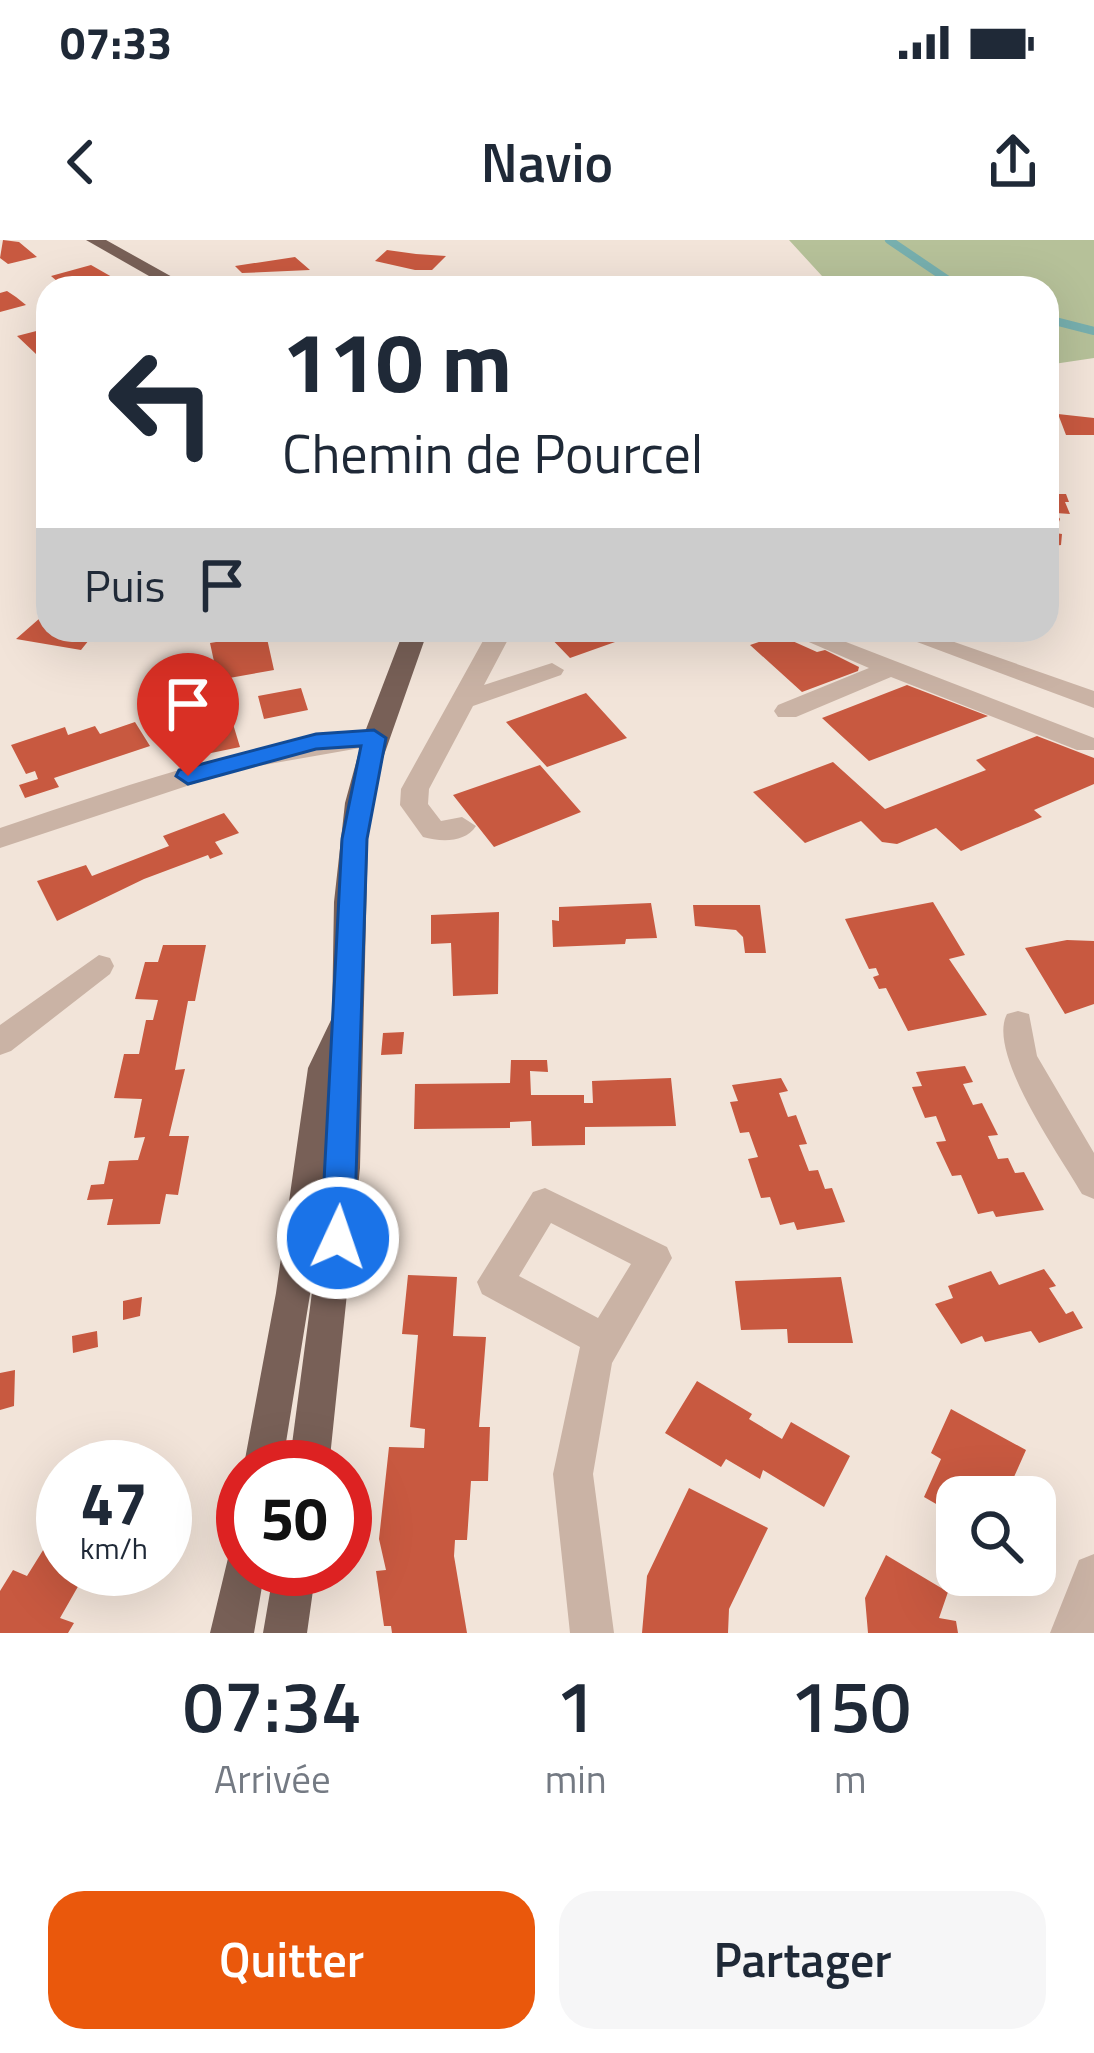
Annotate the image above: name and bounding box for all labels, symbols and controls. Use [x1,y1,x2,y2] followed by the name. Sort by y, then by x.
[60,8,172,76] text: 07:33
[481,121,613,203] text: Navio
[48,129,114,195] icon: back
[980,129,1046,195] icon: share
[282,297,512,425] text: 110 m
[84,324,240,480] icon: left
[282,412,703,494] text: Chemin de Pourcel
[84,551,165,619] text: Puis
[189,552,255,618] icon: arrive
[137,653,239,776] pin
[155,671,221,737] icon: arrive
[275,1175,401,1301] position arrow
[216,1440,372,1596] speed limit sign: 50
[80,1457,148,1548] text: 47
[936,1476,1056,1596] map controls
[936,1476,1056,1596] button: search
[80,1525,148,1571] text: km/h
[183,1650,362,1760] text: 07:34
[556,1650,596,1760] text: 1
[790,1650,911,1760] text: 150
[214,1749,331,1808] text: Arrivée
[545,1749,607,1808] text: min
[834,1749,867,1808] text: m
[48,1891,535,2029] button: Quitter
[559,1891,1046,2029] button: Partager

